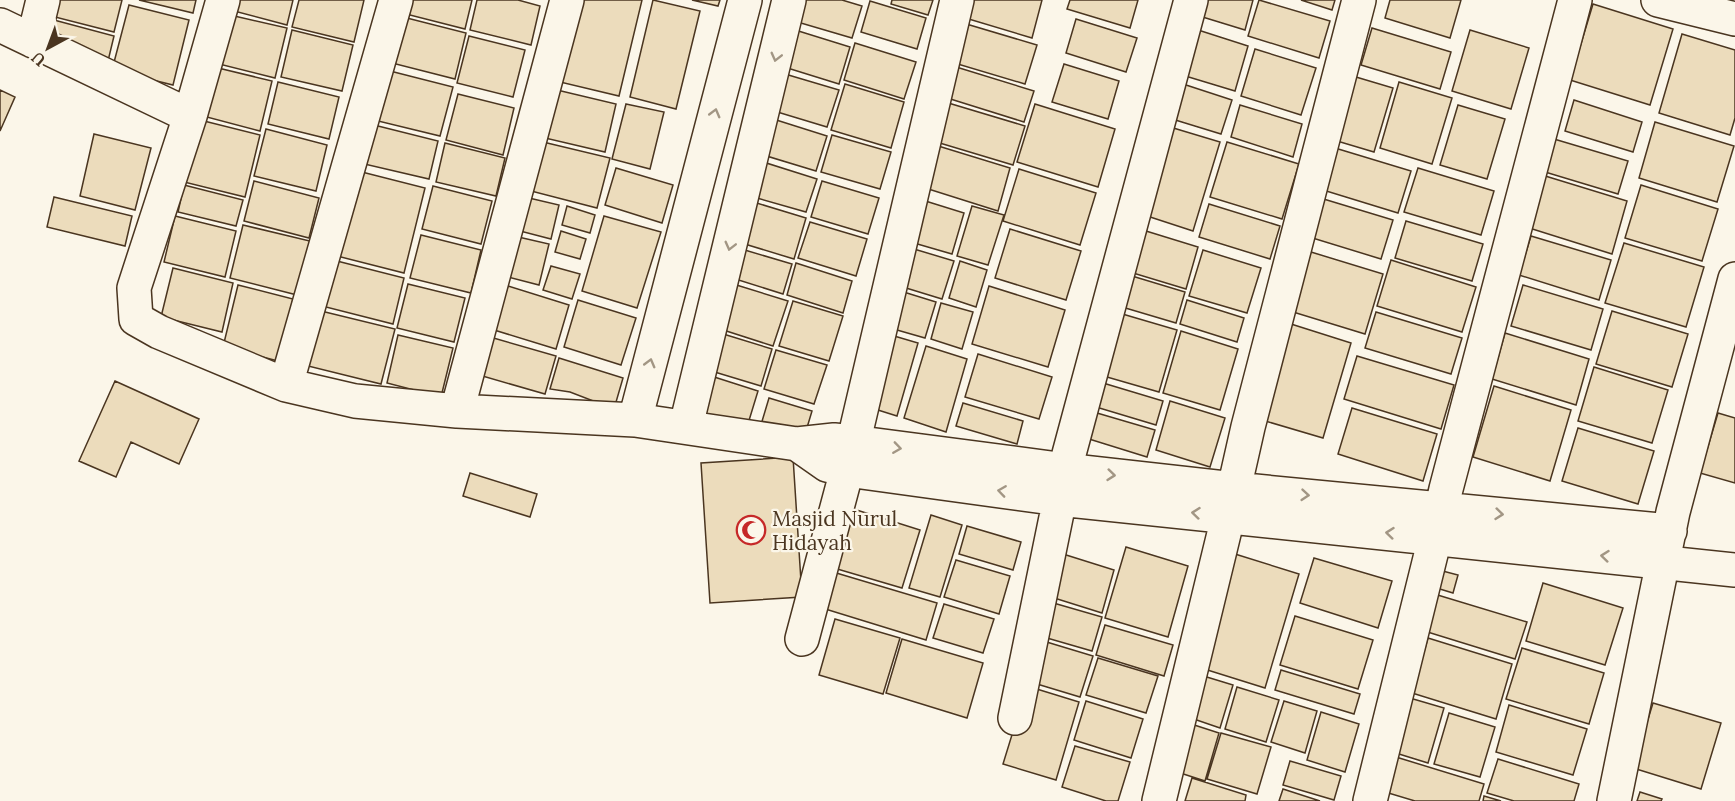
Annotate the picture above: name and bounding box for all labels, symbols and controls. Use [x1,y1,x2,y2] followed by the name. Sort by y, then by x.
[18,18,78,78] north arrow
[27,48,49,71] text: U
[770,52,783,62] one-way arrow
[707,108,720,118] one-way arrow
[724,241,737,251] one-way arrow
[642,358,655,368] one-way arrow
[892,441,901,453] one-way arrow
[1106,468,1115,481] one-way arrow
[998,486,1007,498] one-way arrow
[1300,488,1309,501] one-way arrow
[772,505,897,556] place label: Masjid Nurul Hidayah
[1494,507,1503,520] one-way arrow
[1191,508,1200,520] one-way arrow
[735,514,767,546] mosque icon: Masjid Nurul Hidayah
[1385,528,1394,540] one-way arrow
[1600,550,1609,563] one-way arrow

